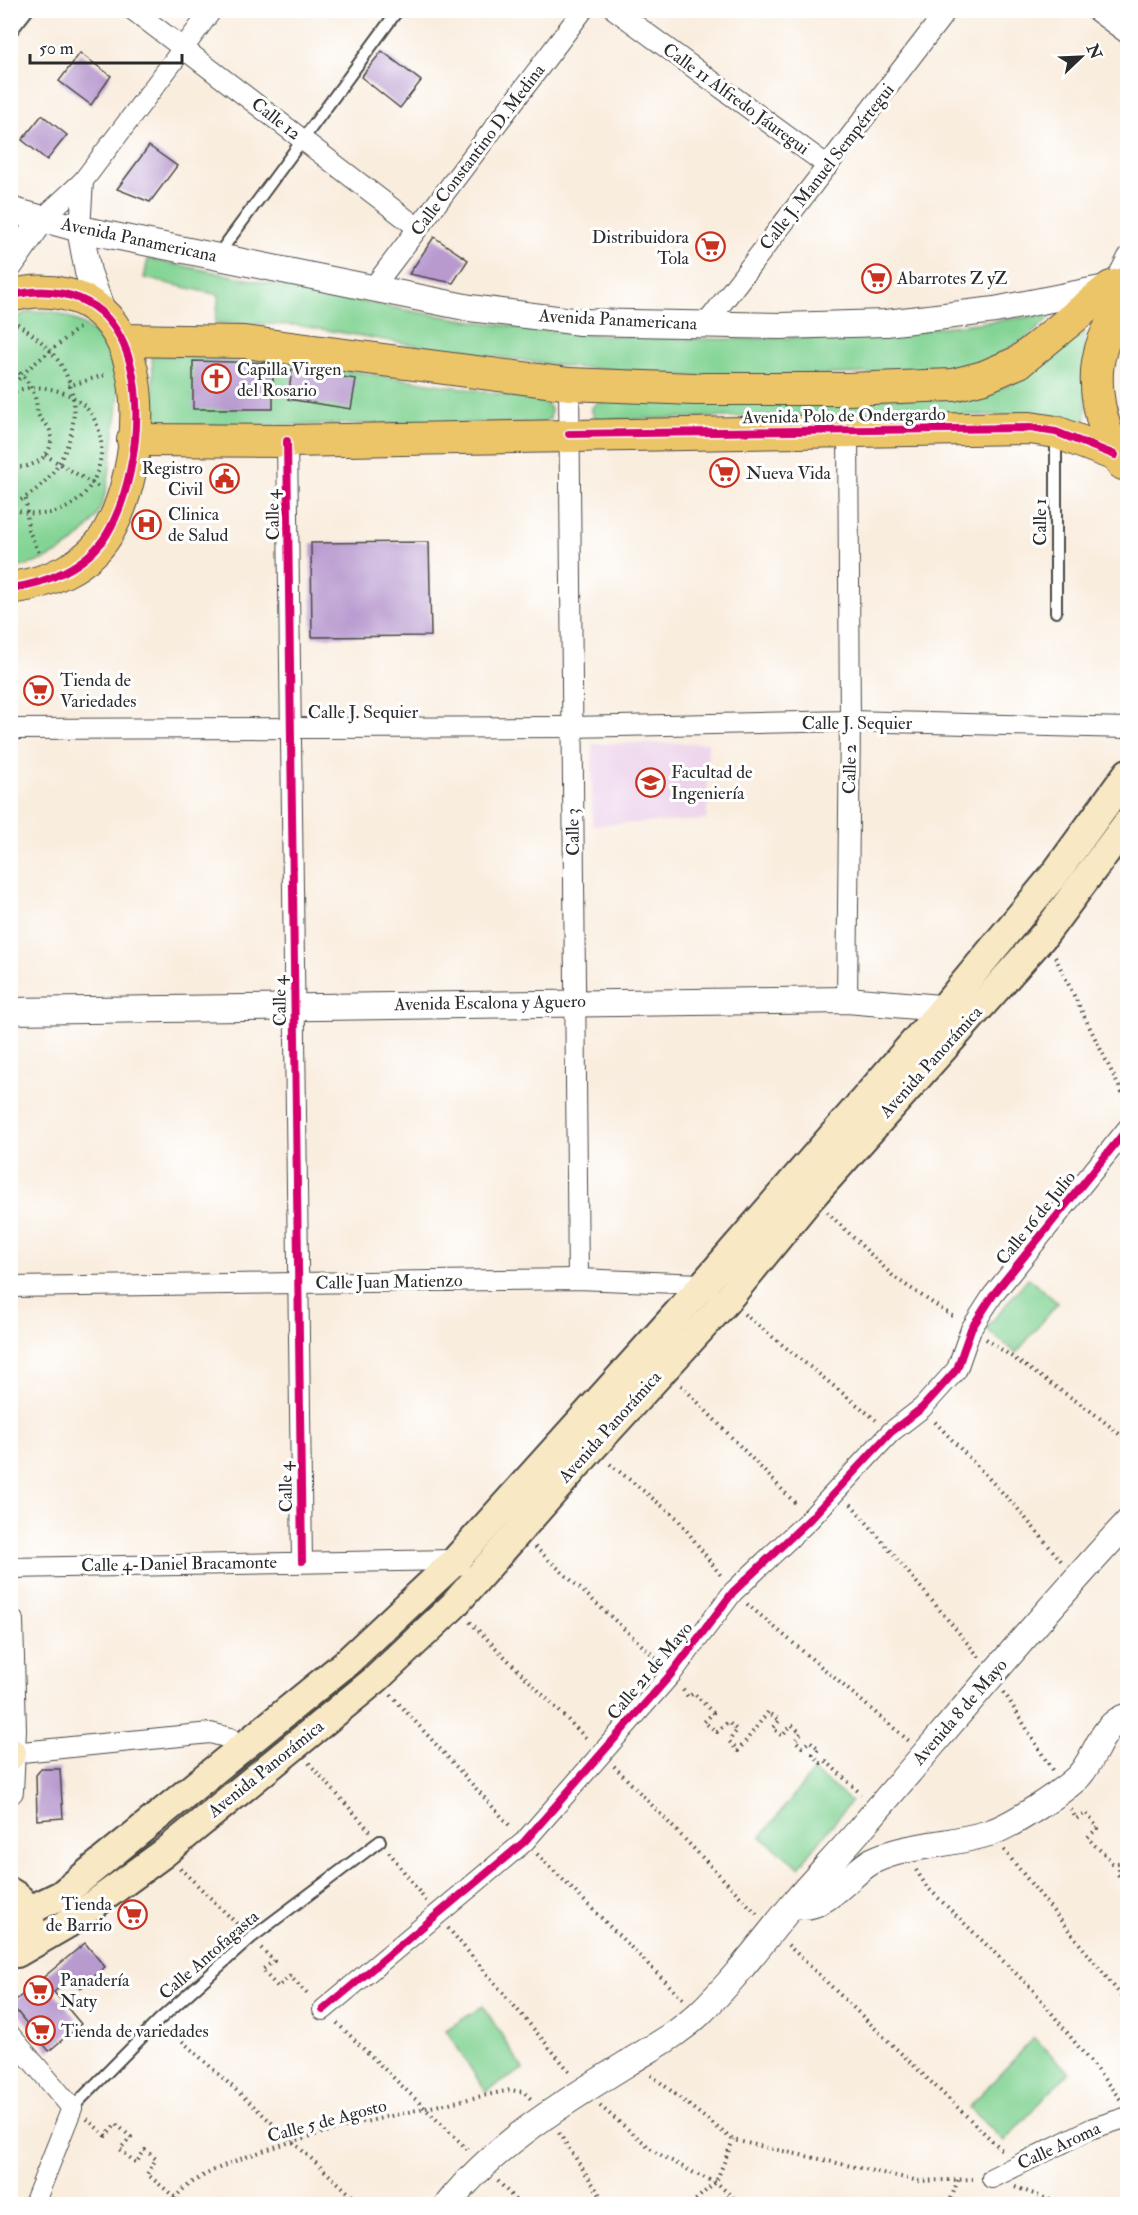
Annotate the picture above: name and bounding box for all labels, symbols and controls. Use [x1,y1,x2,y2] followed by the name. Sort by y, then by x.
[30,27,182,65] scale bar
[1051,27,1111,87] north arrow
[39,37,74,60] text: 50 m
[658,38,814,160] street label: Calle 11 Alfredo Jáuregui
[1081,40,1106,63] text: N
[406,59,551,240] street label: Calle Constantino D. Medina
[755,79,899,255] street label: Calle J. Manuel Sempértegui
[247,93,305,145] street label: Calle 12
[58,212,219,268] street label: Avenida Panamericana
[592,226,690,270] place label: Distribuidora Tola
[694,231,726,263] supermarket icon: Distribuidora Tola
[860,262,892,294] supermarket icon: Abarrotes Z yZ
[896,267,1008,290] place label: Abarrotes Z yZ
[537,304,698,336] street label: Avenida Panamericana
[237,358,341,402] place label: Capilla Virgen del Rosario
[200,363,232,395] church icon: Capilla Virgen del Rosario
[741,403,946,429] street label: Avenida Polo de Ondergardo
[142,457,203,501] place label: Registro Civil
[709,457,741,489] supermarket icon: Nueva Vida
[208,462,240,494] public building icon: Registro Civil
[746,462,832,485] place label: Nueva Vida
[261,488,285,541] street label: Calle 4
[1029,498,1052,546] street label: Calle 1
[168,503,228,547] place label: Clinica de Salud
[131,508,163,540] hospital icon: Clinica de Salud
[60,669,136,713] place label: Tienda de Variedades
[23,674,55,706] supermarket icon: Tienda de Variedades
[308,701,418,724] street label: Calle J. Sequier
[802,712,912,735] street label: Calle J. Sequier
[838,744,862,794] street label: Calle 2
[671,761,753,805] place label: Facultad de Ingeniería
[634,766,666,798] school or university icon: Facultad de Ingeniería
[561,808,585,856] street label: Calle 3
[268,974,292,1027] street label: Calle 4
[393,990,586,1016] street label: Avenida Escalona y Aguero
[874,1001,988,1124] street label: Avenida Panorámica
[991,1166,1081,1270] street label: Calle 16 de Julio
[315,1269,463,1295] street label: Calle Juan Matienzo
[553,1366,667,1489] street label: Avenida Panorámica
[274,1460,298,1513] street label: Calle 4
[81,1551,278,1577] street label: Calle 4-Daniel Bracamonte
[602,1617,698,1725] street label: Calle 21 de Mayo
[907,1654,1013,1771] street label: Avenida 8 de Mayo
[202,1715,329,1824] street label: Avenida Panorámica
[46,1893,113,1937] place label: Tienda de Barrio
[117,1898,149,1930] supermarket icon: Tienda de Barrio
[154,1905,264,2005] street label: Calle Antofagasta
[60,1969,130,2013] place label: Panadería Naty
[23,1974,55,2006] supermarket icon: Panadería Naty
[24,2015,56,2047] supermarket icon: Tienda de variedades
[61,2020,209,2043] place label: Tienda de variedades
[265,2094,389,2148] street label: Calle 5 de Agosto
[1014,2117,1105,2175] street label: Calle Aroma

